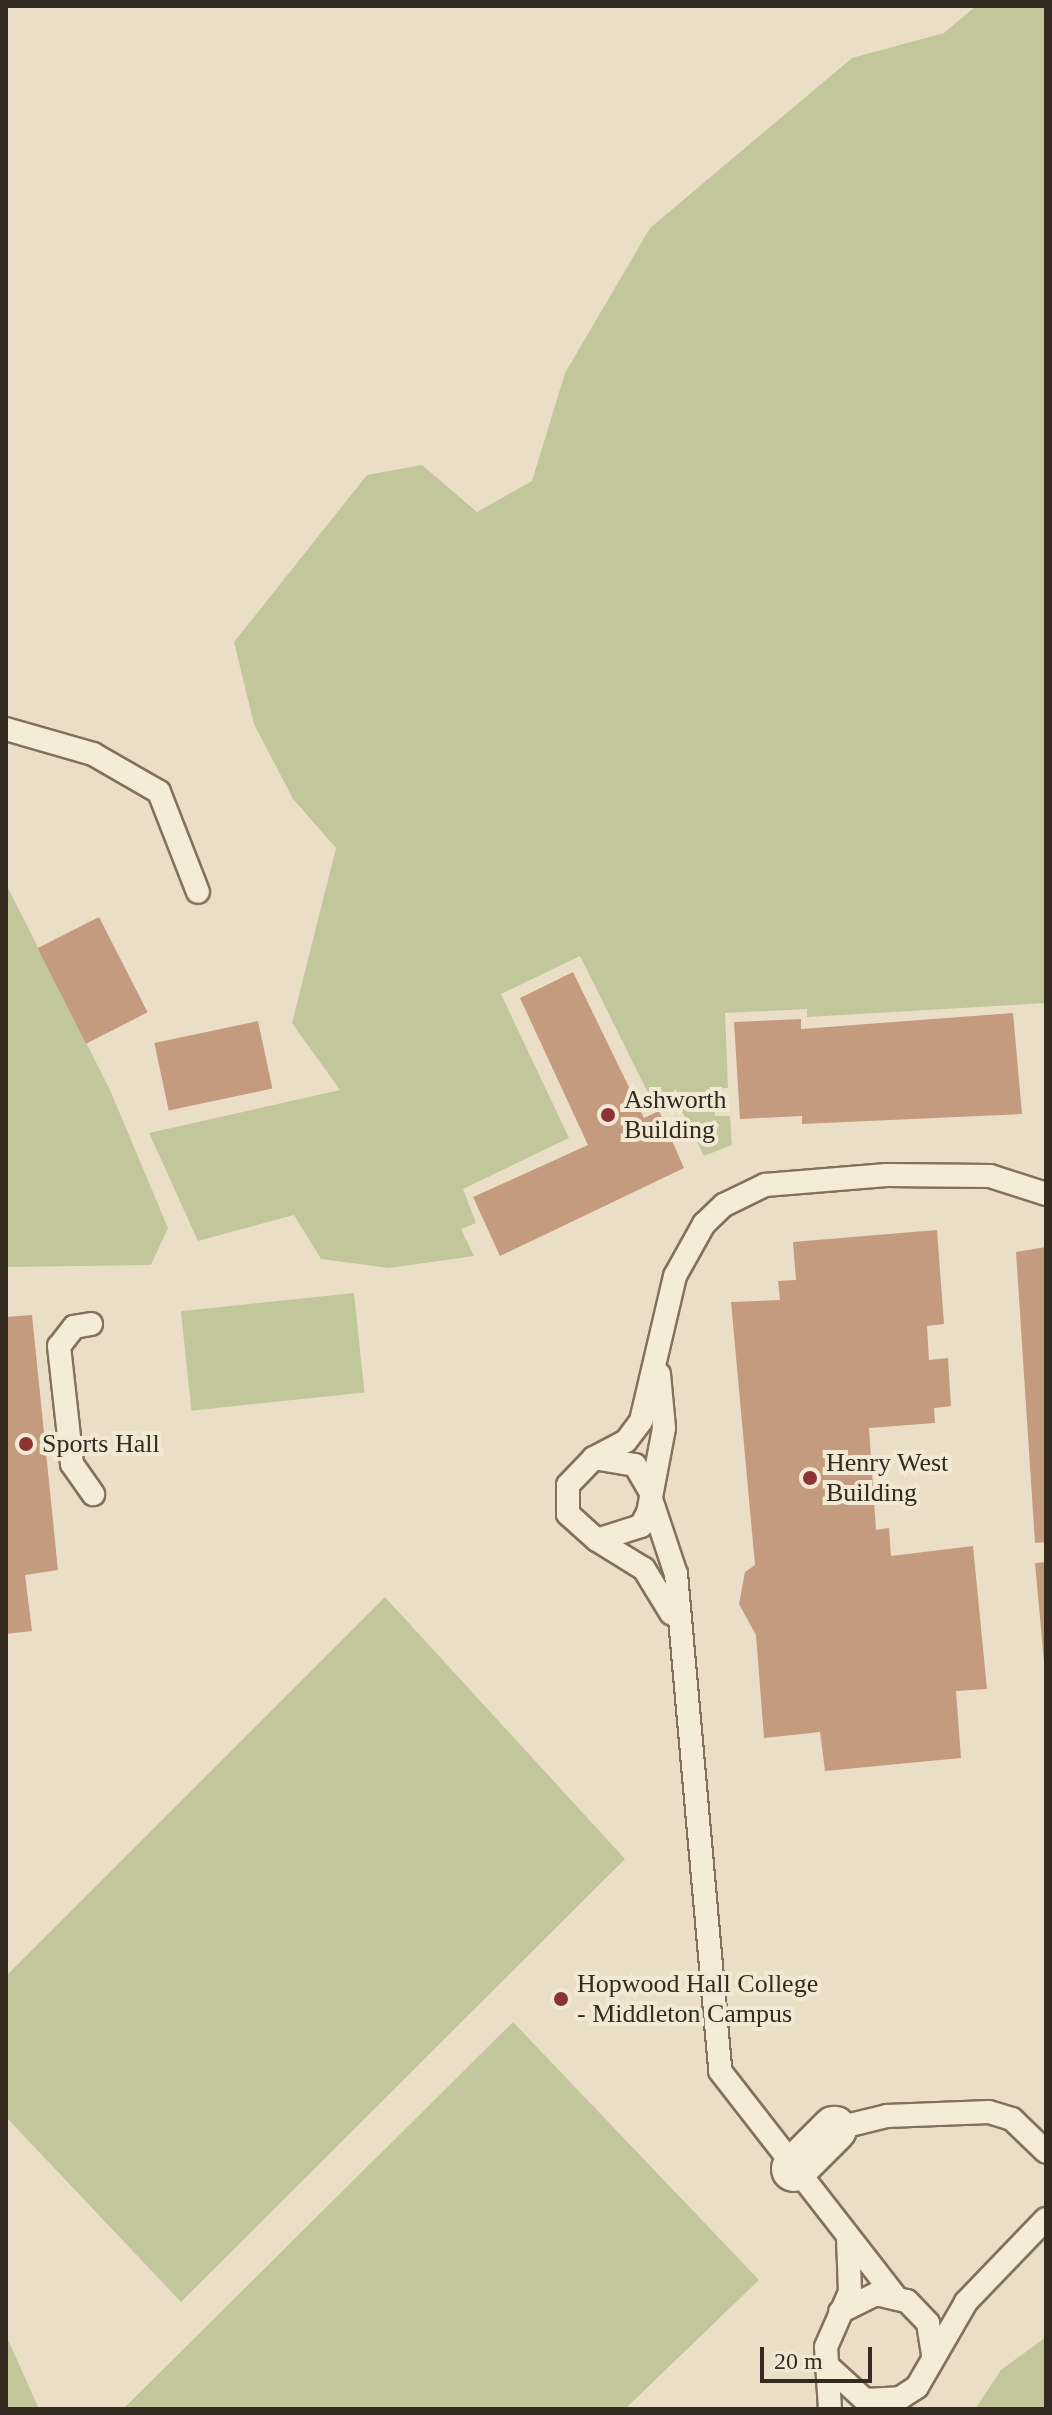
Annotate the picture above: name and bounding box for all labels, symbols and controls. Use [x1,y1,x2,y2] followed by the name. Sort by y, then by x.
[624,1084,727,1146] place label: Ashworth Building
[599,1106,617,1124] marker: Ashworth Building
[42,1428,160,1460] place label: Sports Hall
[17,1435,35,1453] marker: Sports Hall
[826,1447,949,1508] place label: Henry West Building
[801,1469,819,1487] marker: Henry West Building
[577,1968,818,2030] place label: Hopwood Hall College - Middleton Campus
[552,1990,570,2008] marker: Hopwood Hall College - Middleton Campus
[764,2331,876,2381] scale bar
[774,2348,823,2374] text: 20 m

